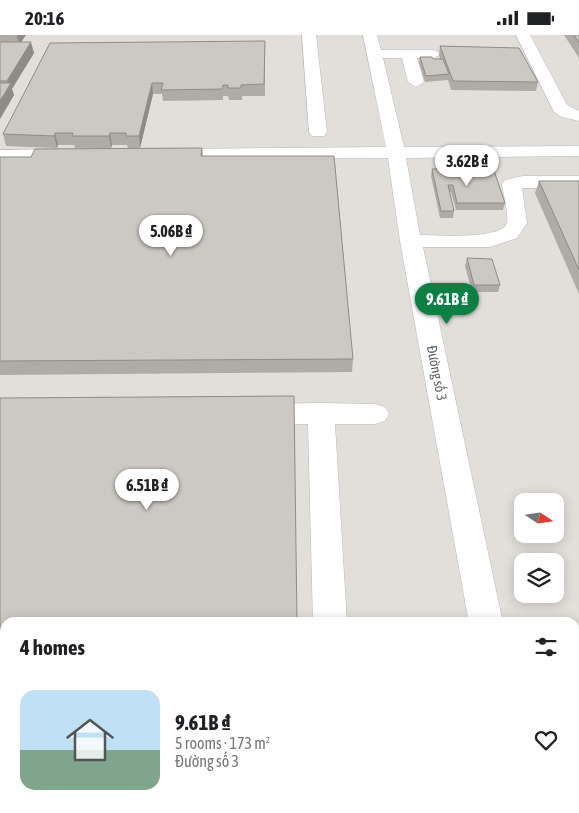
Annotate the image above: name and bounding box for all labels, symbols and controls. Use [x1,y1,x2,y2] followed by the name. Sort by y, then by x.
[25,7,64,29] text: 20:16
[421,145,513,187] pin: 3.62B ₫
[446,152,488,170] text: 3.62B ₫
[125,215,217,257] pin: 5.06B ₫
[150,222,192,240] text: 5.06B ₫
[401,283,493,325] pin: 9.61B ₫
[426,290,468,308] text: 9.61B ₫
[424,344,451,402] street label: Đường số 3
[101,469,193,511] pin: 6.51B ₫
[126,476,168,494] text: 6.51B ₫
[514,493,564,543] north arrow
[514,493,564,603] map controls
[514,553,564,603] button: layers
[532,633,560,661] icon: filters
[20,635,85,659] text: 4 homes
[60,710,120,770] icon: home
[175,710,230,734] text: 9.61B ₫
[532,726,560,754] icon: heart
[175,734,270,752] text: 5 rooms · 173 m²
[175,752,239,770] text: Đường số 3

